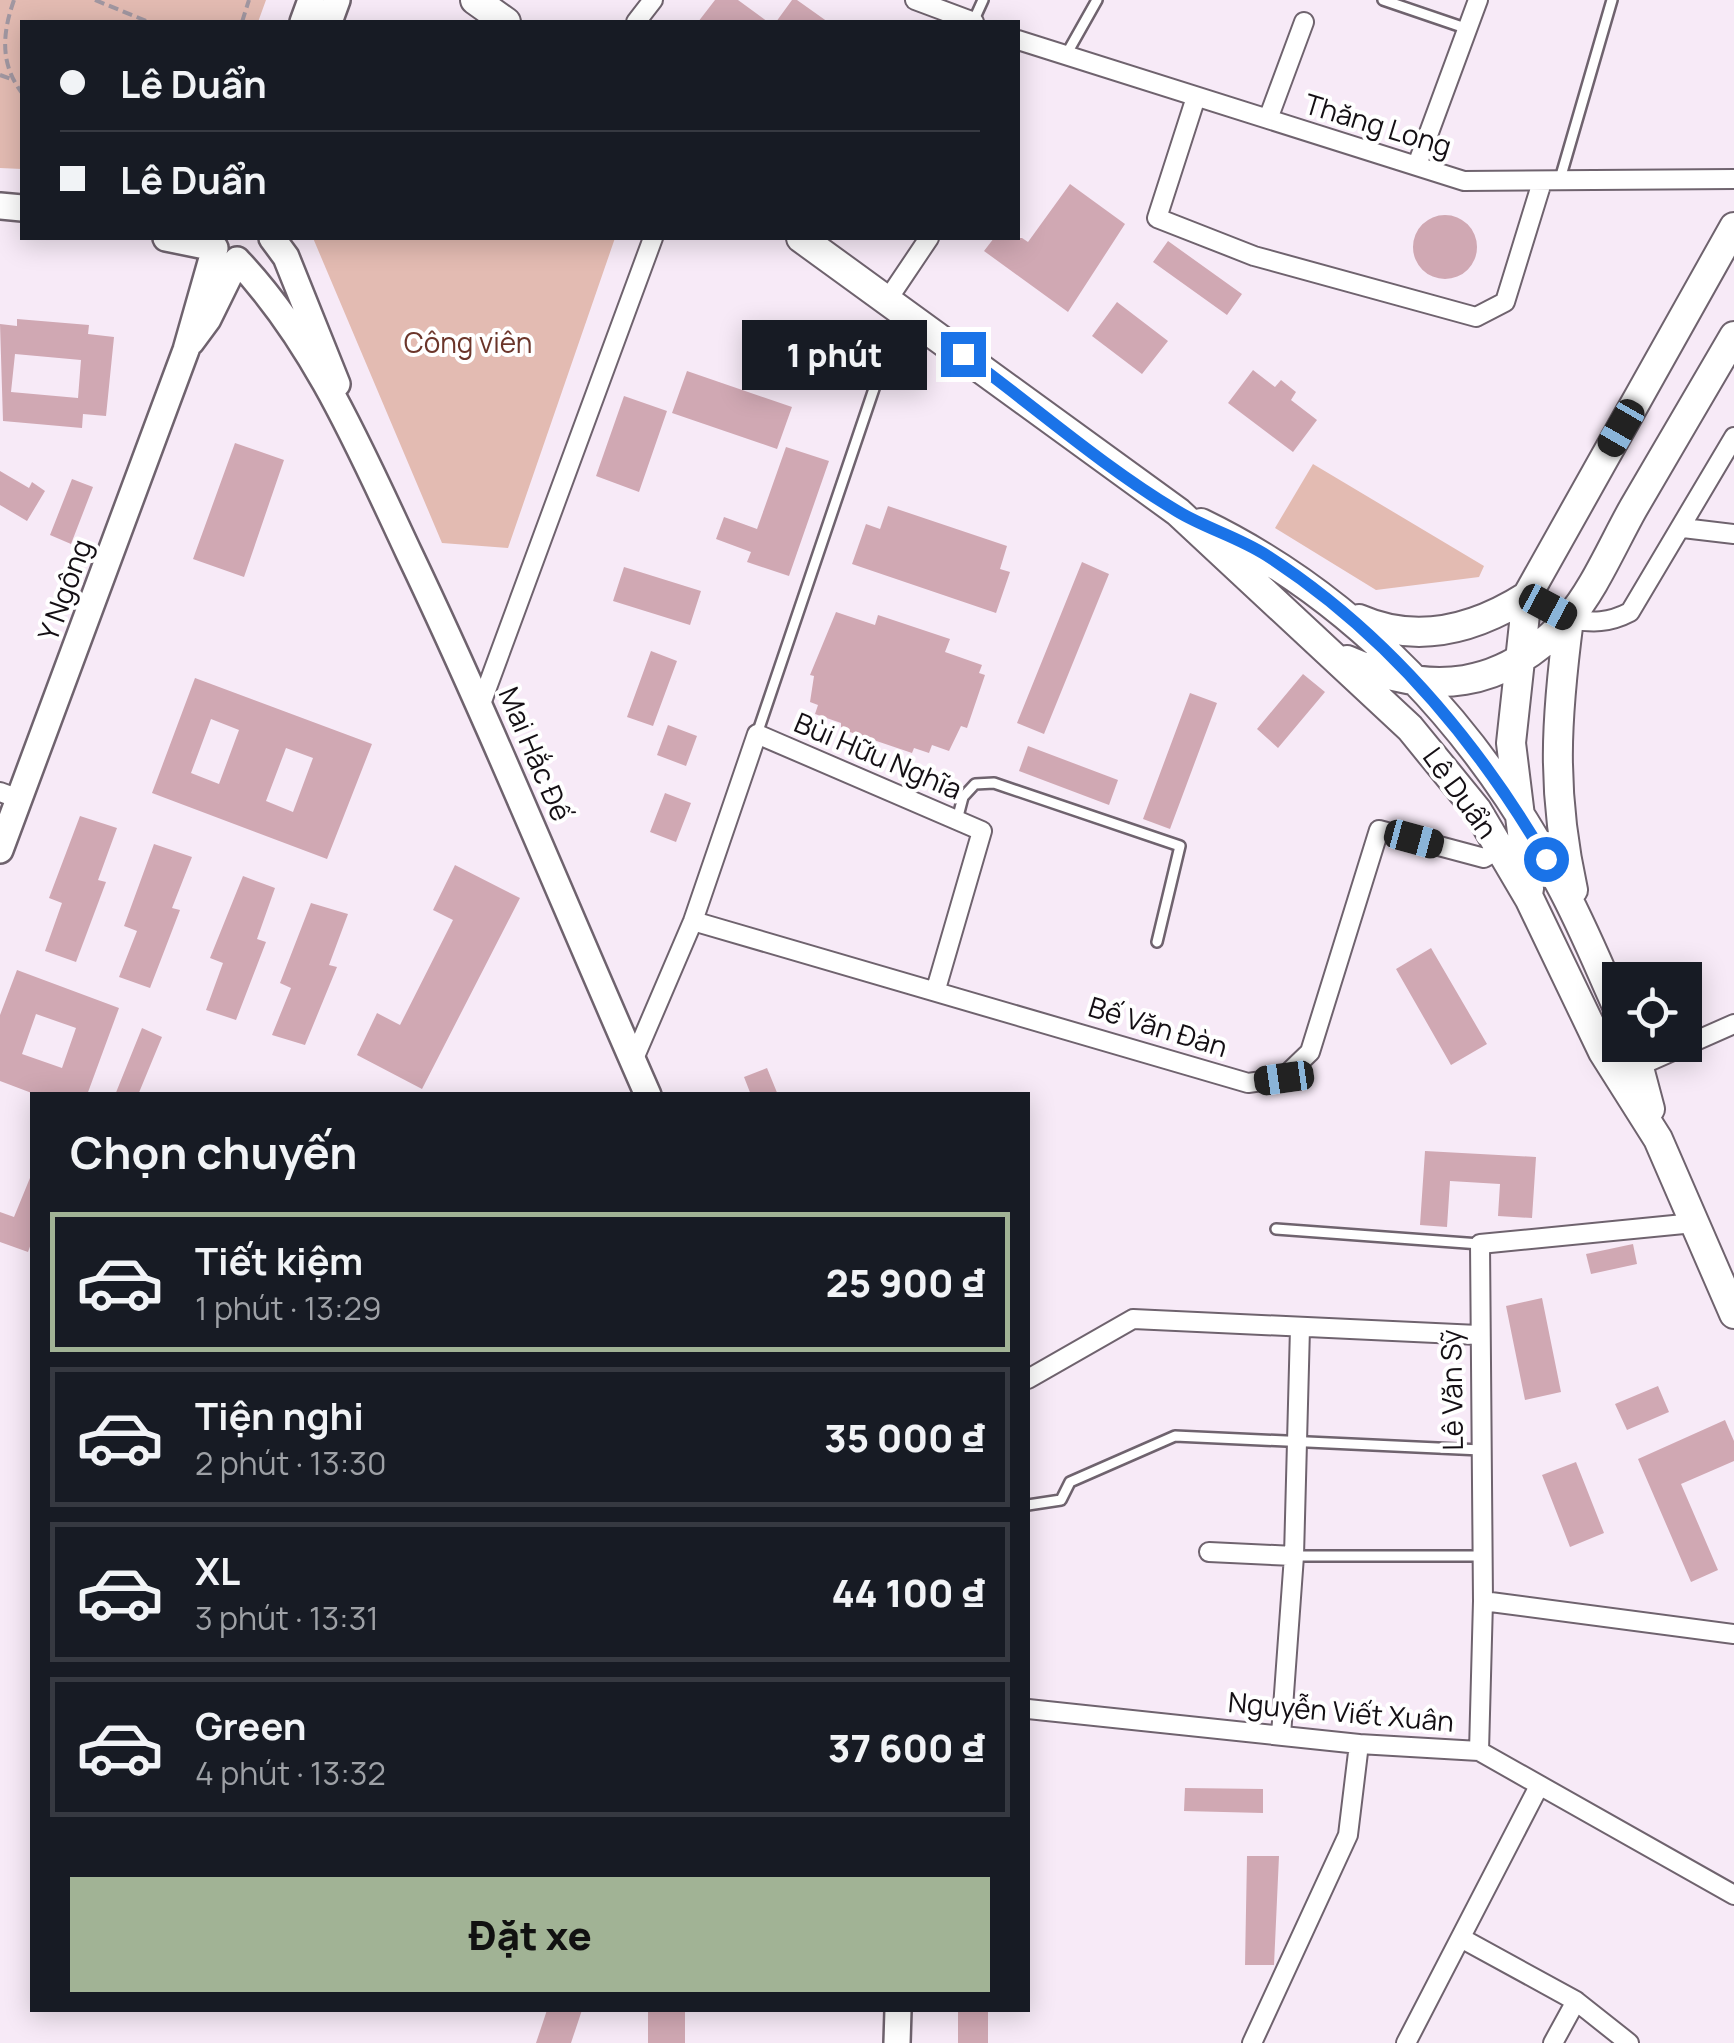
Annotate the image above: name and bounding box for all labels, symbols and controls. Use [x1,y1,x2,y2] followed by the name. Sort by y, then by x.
[120,57,267,109] text: Lê Duẩn
[1300,84,1456,164] street label: Thăng Long
[120,153,267,205] text: Lê Duẩn
[743,319,928,389] callout: 1 phút
[404,323,532,361] park label: Công viên
[941,332,986,377] route end
[787,333,882,377] text: 1 phút
[1593,395,1649,461] car
[28,534,100,646] street label: Y Ngông
[1514,580,1582,634] car
[491,681,581,826] street label: Mai Hắc Đế
[789,703,968,807] street label: Bùi Hữu Nghĩa
[1415,739,1507,846] street label: Lê Duẩn
[1381,817,1447,861] car
[1524,837,1569,882] route start
[1602,962,1702,1062] map controls
[1602,962,1702,1062] button: locate
[1084,987,1232,1065] street label: Bế Văn Đàn
[1252,1059,1316,1097] car
[70,1121,357,1183] text: Chọn chuyến
[195,1234,363,1286] text: Tiết kiệm
[75,1237,165,1327] icon: car
[826,1256,985,1308] text: 25 900 ₫
[195,1286,382,1330] text: 1 phút · 13:29
[1431,1329,1471,1451] street label: Lê Văn Sỹ
[195,1389,364,1441] text: Tiện nghi
[75,1392,165,1482] icon: car
[824,1411,985,1463] text: 35 000 ₫
[195,1441,386,1485] text: 2 phút · 13:30
[195,1544,240,1596] text: XL
[75,1547,165,1637] icon: car
[832,1566,985,1618] text: 44 100 ₫
[195,1596,379,1640] text: 3 phút · 13:31
[1227,1682,1456,1740] street label: Nguyễn Viết Xuân
[195,1699,307,1751] text: Green
[75,1702,165,1792] icon: car
[828,1721,985,1773] text: 37 600 ₫
[195,1751,386,1795] text: 4 phút · 13:32
[70,1877,990,1992] button: Đặt xe

